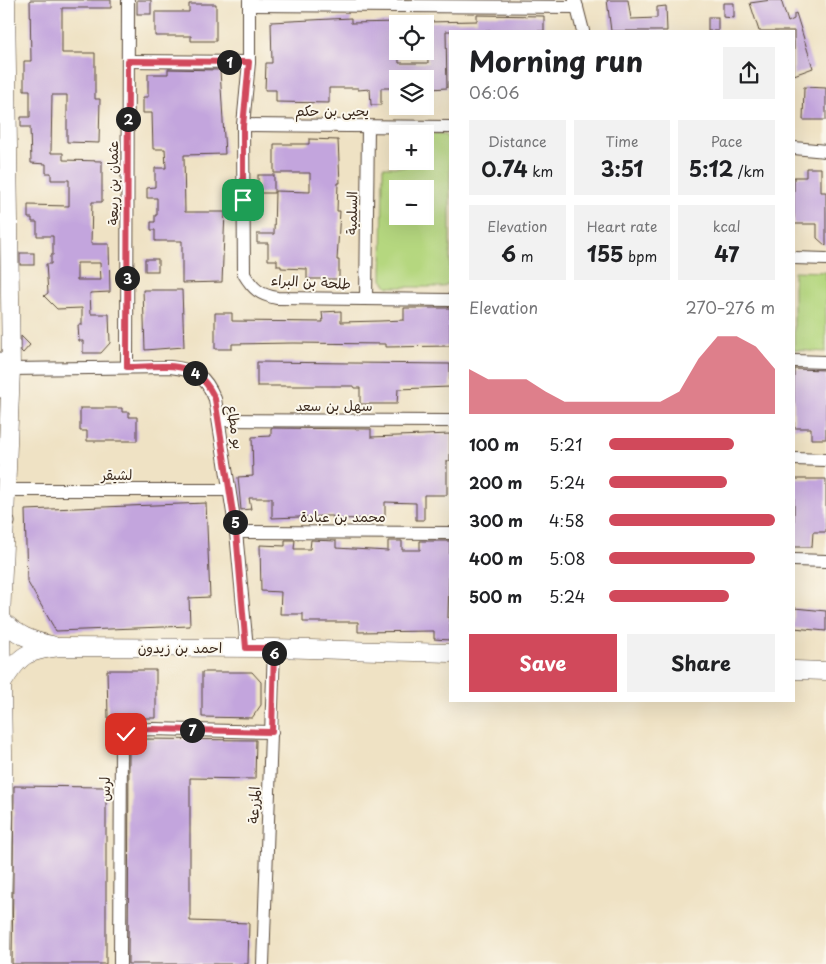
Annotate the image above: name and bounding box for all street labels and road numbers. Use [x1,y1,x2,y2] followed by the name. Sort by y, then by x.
[295,100,369,122] street label: يحيى بن حكم
[102,141,123,225] street label: عثمان بن ربيعة
[341,191,362,235] street label: السلمية
[271,269,352,294] street label: طلحة بن البراء
[295,395,373,416] street label: سهل بن سعد
[221,403,249,451] street label: بو مطاع
[101,464,132,485] street label: لشيقر
[300,506,386,527] street label: محمد بن عبادة
[138,637,222,658] street label: احمد بن زيدون
[94,777,115,802] street label: لرس
[242,786,265,824] street label: المزرعة

